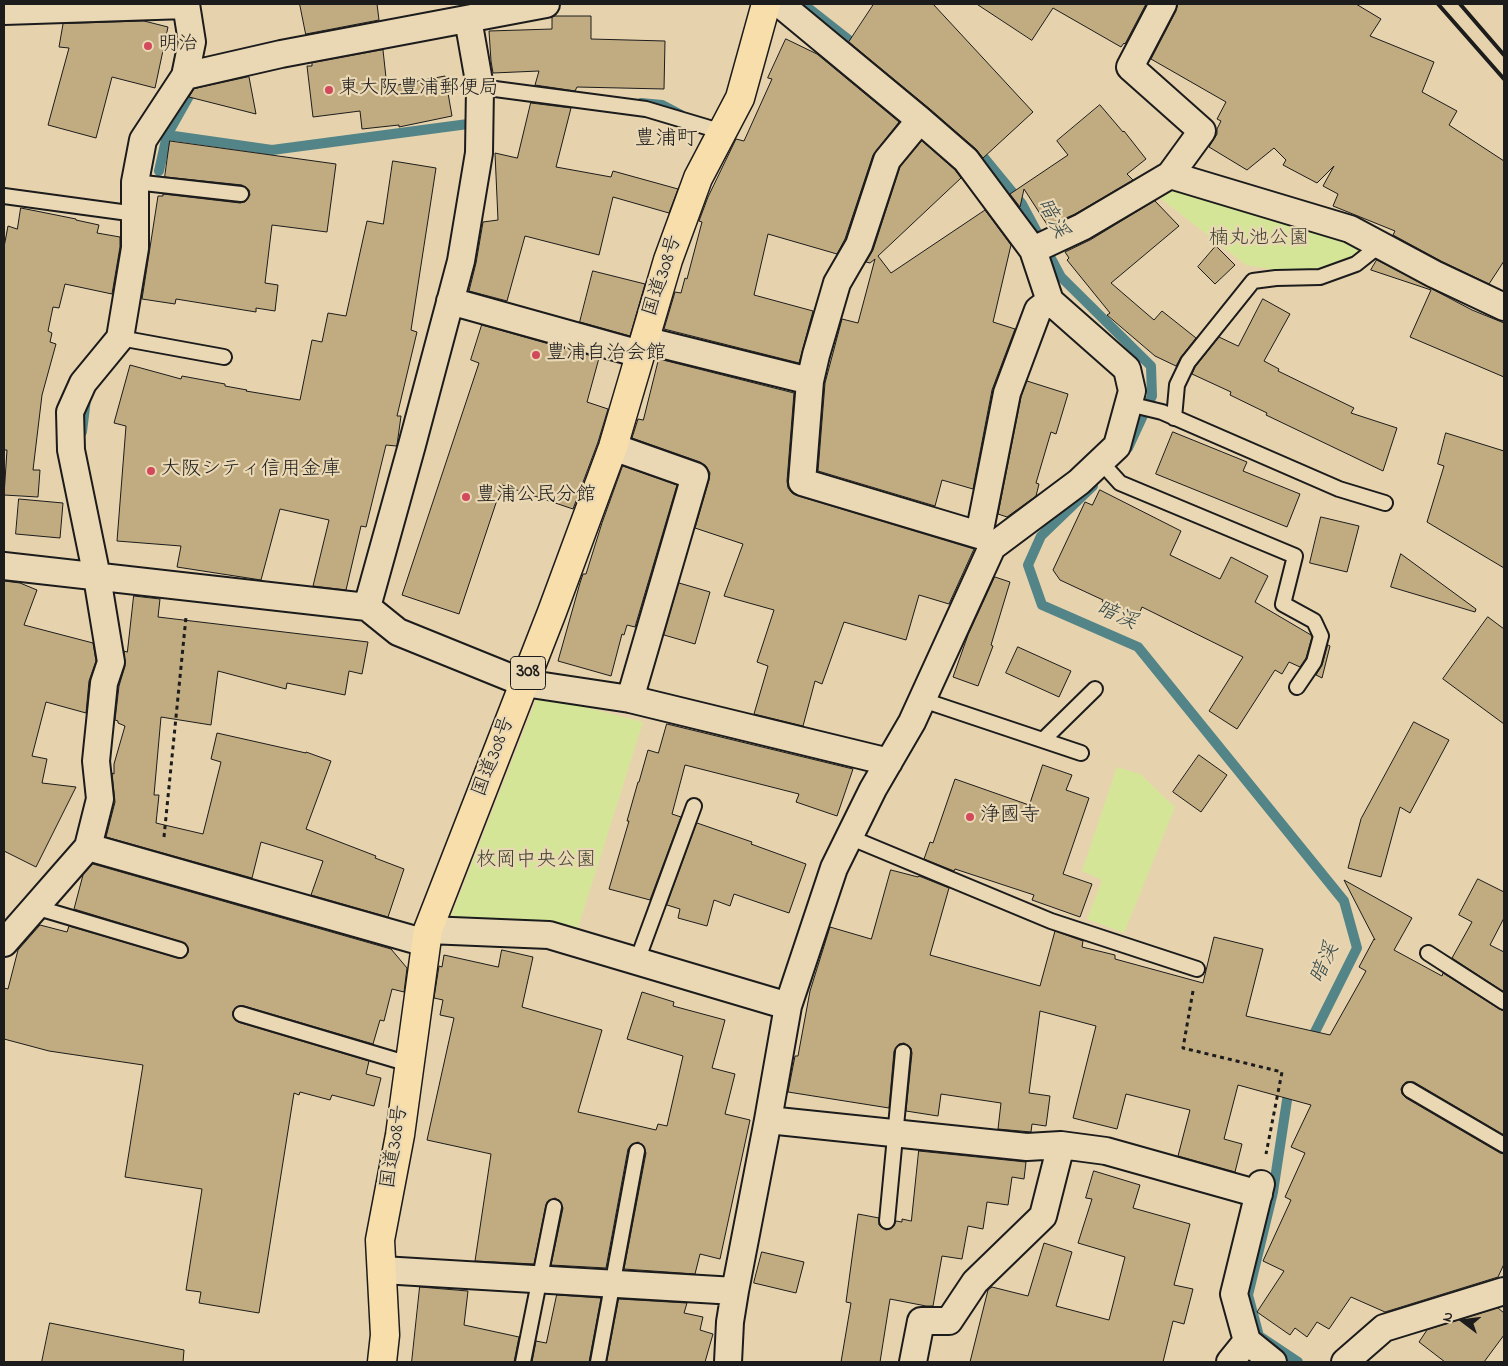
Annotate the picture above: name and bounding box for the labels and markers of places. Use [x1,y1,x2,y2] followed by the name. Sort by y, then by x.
[158,34,198,58] place label: 明治
[142,40,154,52] marker: 明治
[339,78,499,102] place label: 東大阪豊浦郵便局
[323,84,335,96] marker: 東大阪豊浦郵便局
[546,343,666,367] place label: 豊浦自治会館
[530,349,542,361] marker: 豊浦自治会館
[161,459,341,483] place label: 大阪シティ信用金庫
[145,465,157,477] marker: 大阪シティ信用金庫
[476,485,596,509] place label: 豊浦公民分館
[460,491,472,503] marker: 豊浦公民分館
[980,805,1040,829] place label: 浄國寺
[964,811,976,823] marker: 浄國寺

